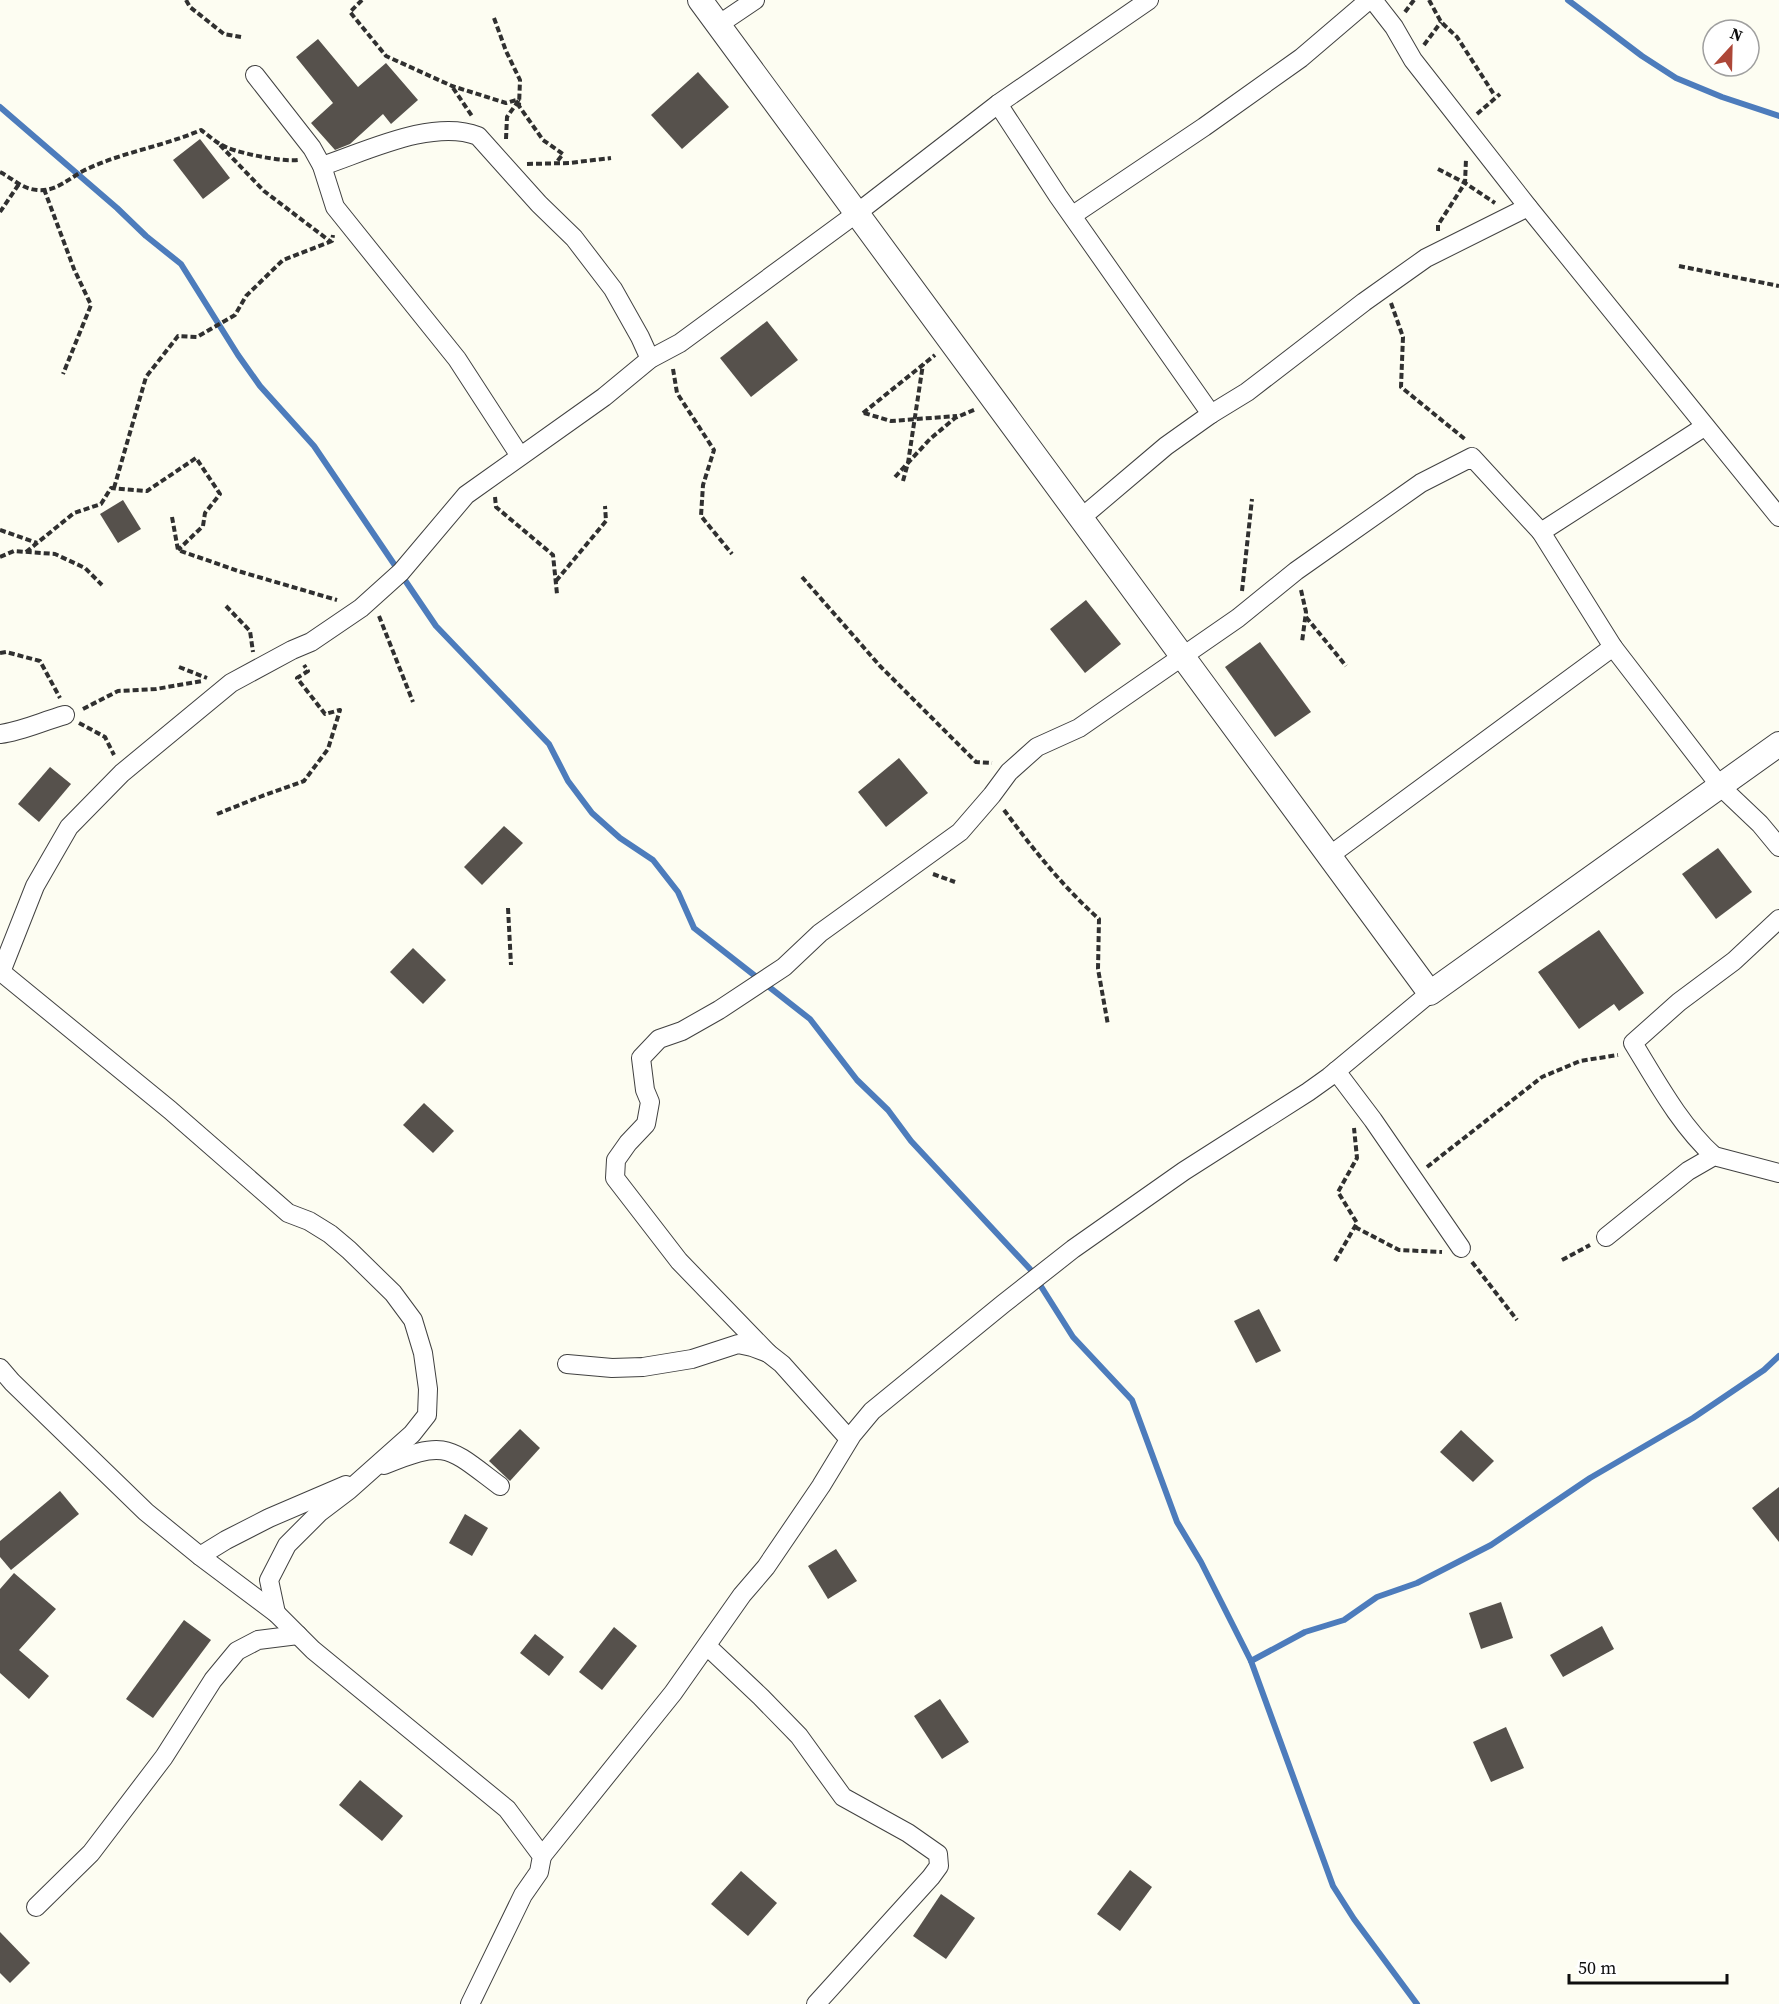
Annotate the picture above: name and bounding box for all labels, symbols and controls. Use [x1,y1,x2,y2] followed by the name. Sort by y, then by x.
[1701,18,1761,78] north arrow
[1727,22,1746,47] text: N
[1569,1947,1726,1985] scale bar
[1578,1955,1616,1980] text: 50 m

